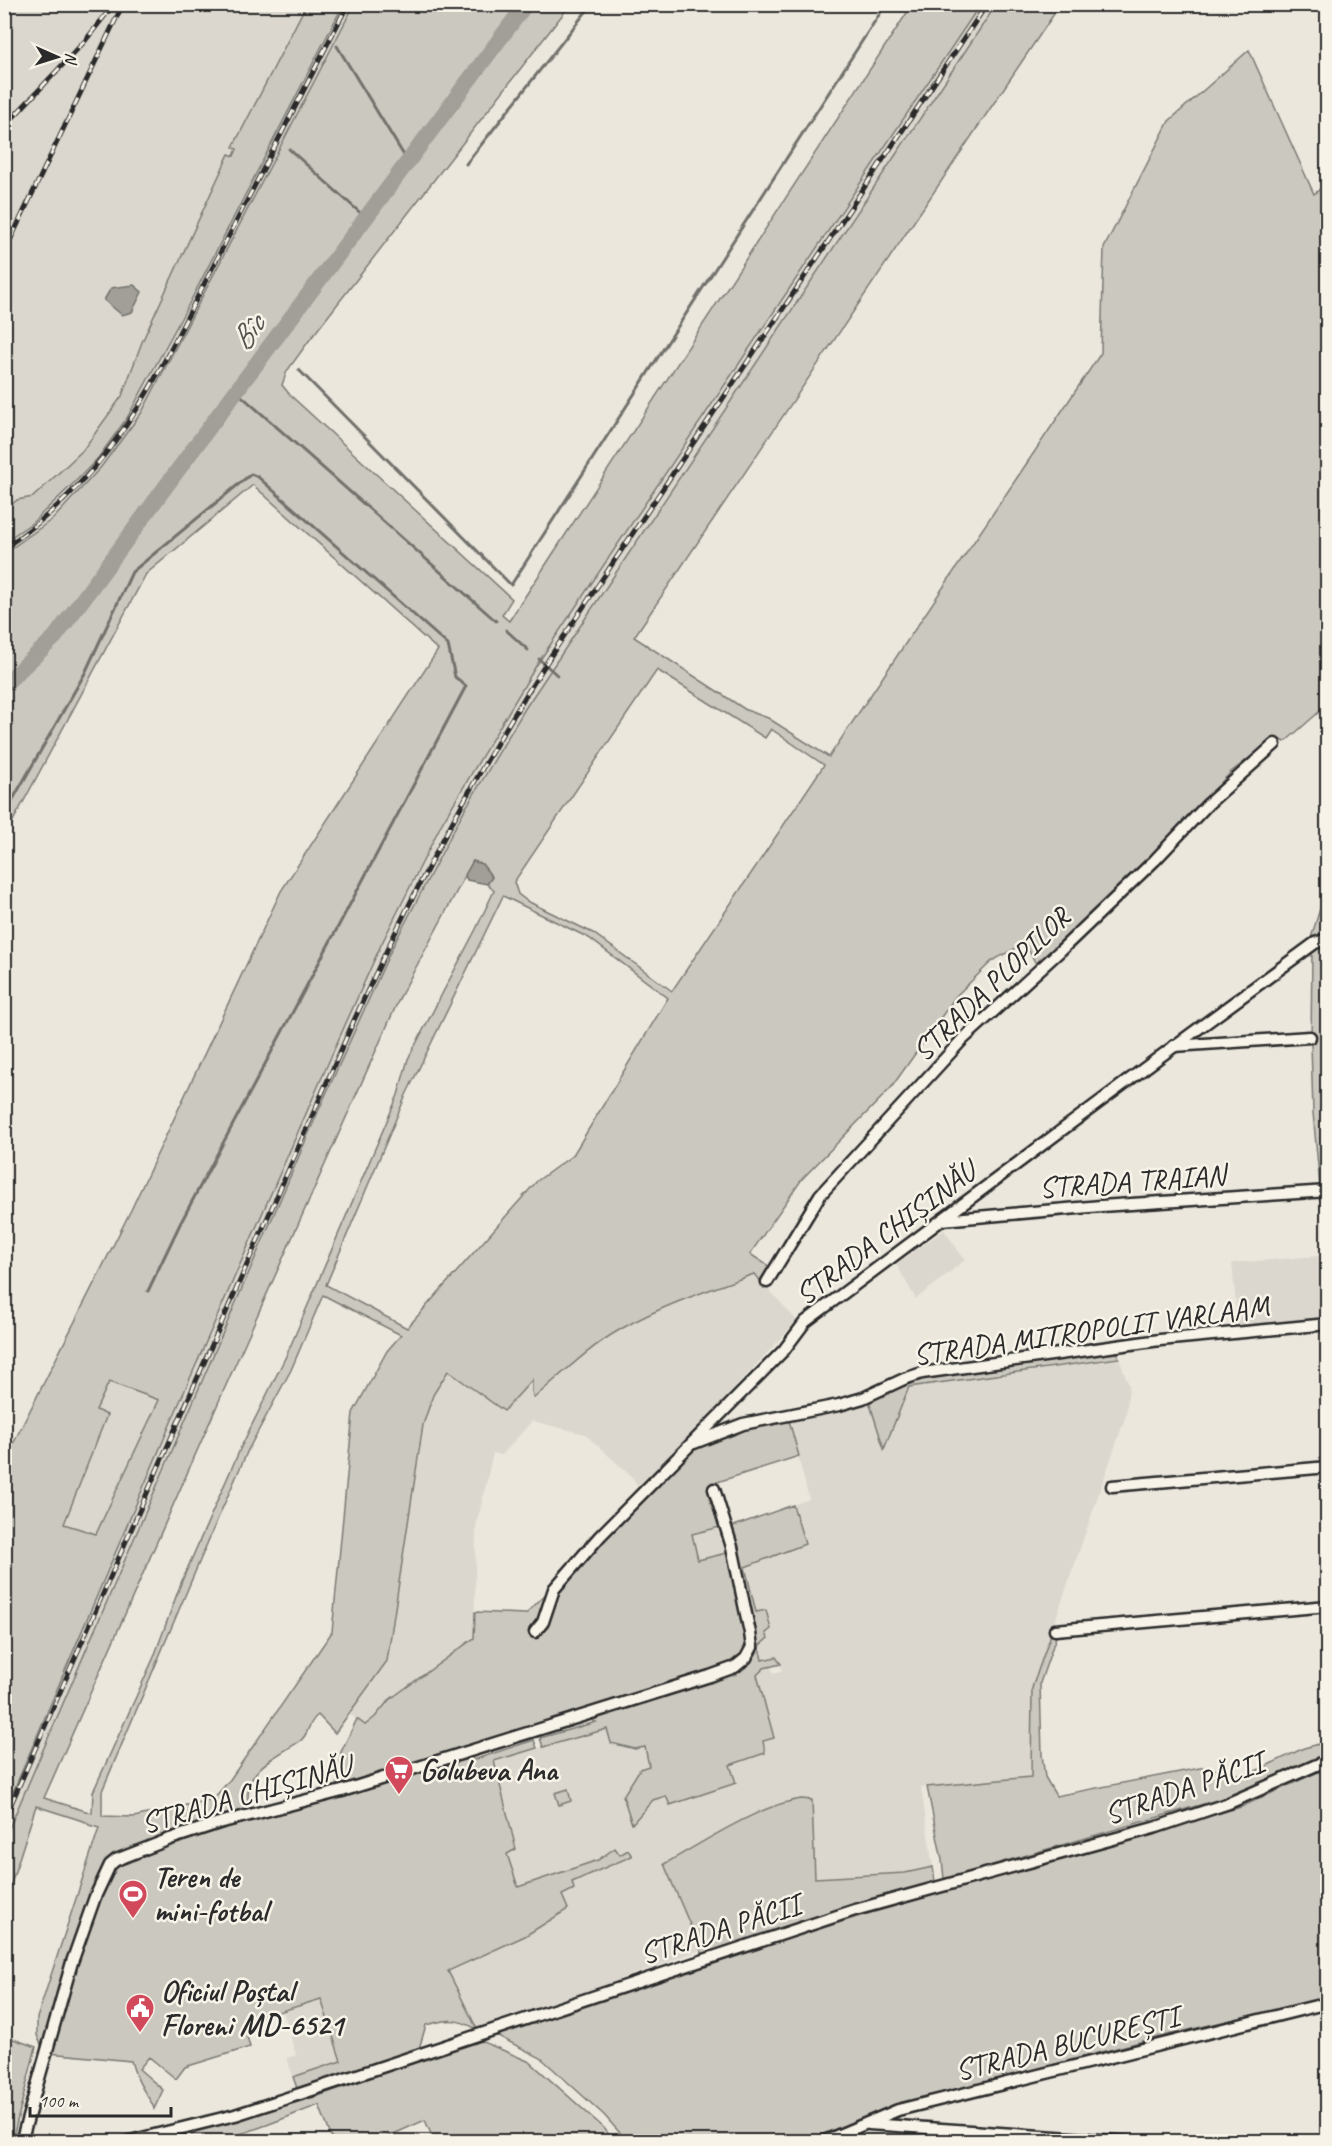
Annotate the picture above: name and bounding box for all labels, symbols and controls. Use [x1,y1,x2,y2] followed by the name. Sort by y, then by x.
[27,27,87,87] north arrow
[61,52,81,66] text: N
[221,303,276,358] water label: Bîc
[904,897,1080,1069] street label: STRADA PLOPILOR
[787,1149,987,1313] street label: STRADA CHIȘINĂU
[1038,1155,1231,1206] street label: STRADA TRAIAN
[911,1286,1274,1374] street label: STRADA MITROPOLIT VARLAAM
[1099,1741,1274,1833] street label: STRADA PĂCII
[137,1744,361,1842] street label: STRADA CHIȘINĂU
[420,1751,560,1789] place label: Golubeva Ana
[383,1754,415,1796] supermarket icon: Golubeva Ana
[154,1858,273,1930] place label: Teren de mini-fotbal
[117,1878,149,1920] sports icon: Teren de mini-fotbal
[635,1883,811,1973] street label: STRADA PĂCII
[161,1972,346,2044] place label: Oficiul Poștal Floreni MD-6521
[124,1992,156,2034] public building icon: Oficiul Poștal Floreni MD-6521
[951,1995,1189,2089] street label: STRADA BUCUREȘTI
[30,2080,171,2118] scale bar
[39,2090,80,2112] text: 100 m

